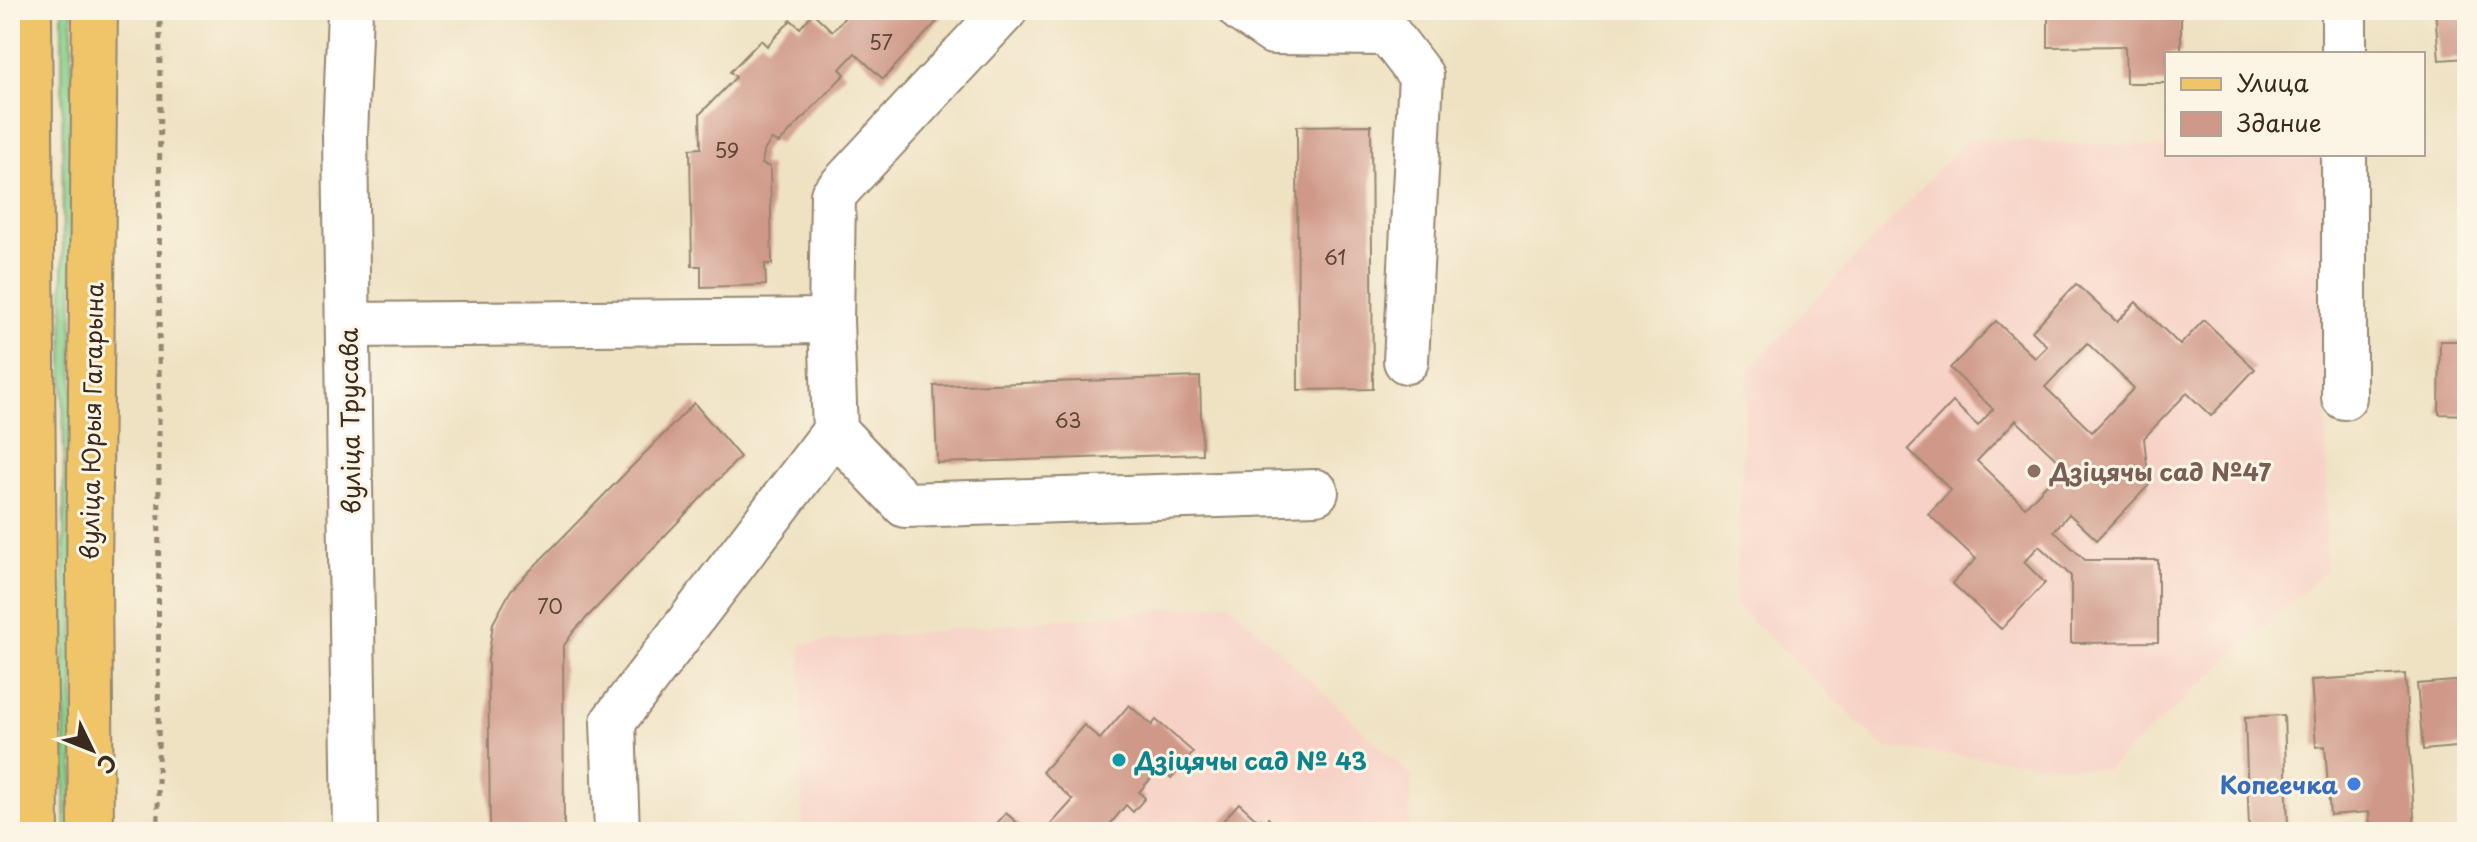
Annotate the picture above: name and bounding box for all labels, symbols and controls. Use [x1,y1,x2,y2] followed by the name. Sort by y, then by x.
[869,27,893,57] house number: 57
[2165,52,2425,156] legend
[2237,64,2309,100] text: Улица
[2237,104,2322,140] text: Здание
[715,135,739,165] house number: 59
[1324,242,1346,272] house number: 61
[71,282,111,560] street label: вуліца Юрыя Гагарына
[329,328,369,514] street label: вуліца Трусава
[1055,405,1081,435] house number: 63
[2049,453,2272,489] place label: Дзіцячы сад №47
[2025,462,2043,480] marker: Дзіцячы сад №47
[537,591,563,621] house number: 70
[52,710,132,790] north arrow
[1134,742,1367,778] place label: Дзіцячы сад № 43
[90,747,125,782] text: С
[1110,751,1128,769] marker: Дзіцячы сад № 43
[2220,766,2338,802] place label: Копеечка
[2345,775,2363,793] marker: Копеечка

